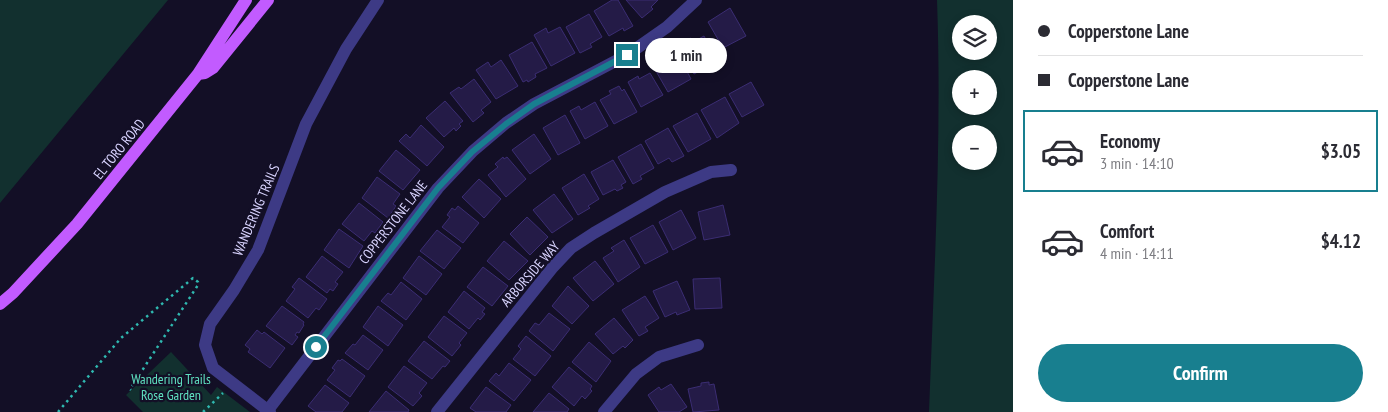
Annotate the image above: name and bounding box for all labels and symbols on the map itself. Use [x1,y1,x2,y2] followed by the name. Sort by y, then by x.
[644,38,727,72] callout: 1 min
[616,44,638,66] route end
[89,115,149,183] street label: EL TORO ROAD
[229,161,283,259] street label: WANDERING TRAILS
[355,177,431,267] street label: COPPERSTONE LANE
[497,237,564,310] street label: ARBORSIDE WAY
[305,336,327,358] route start
[131,370,211,404] park label: Wandering Trails Rose Garden

